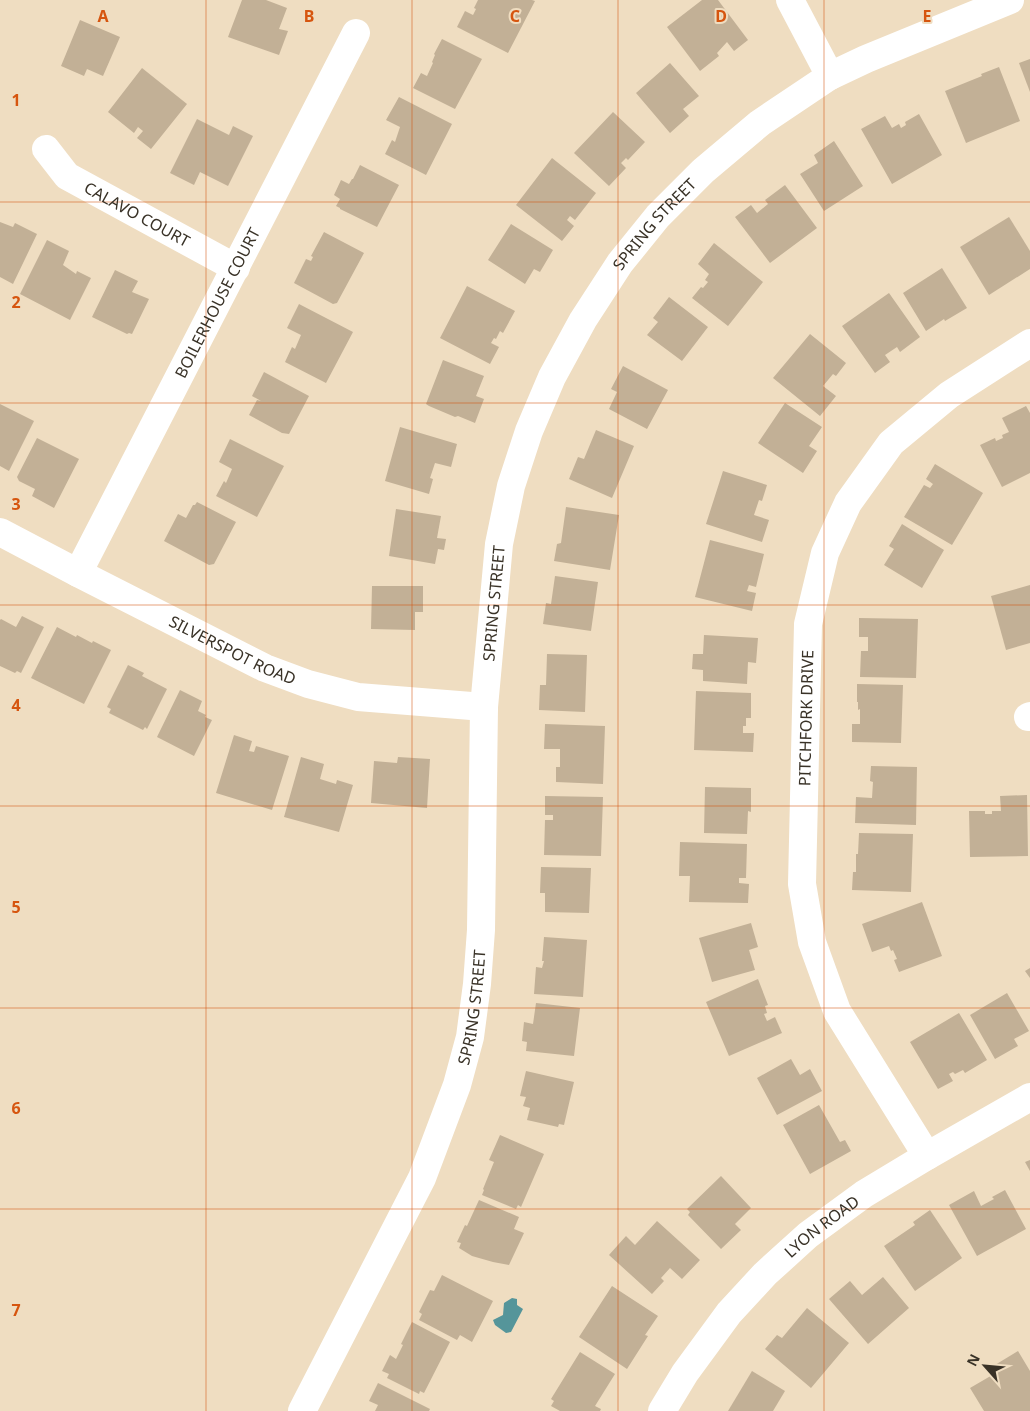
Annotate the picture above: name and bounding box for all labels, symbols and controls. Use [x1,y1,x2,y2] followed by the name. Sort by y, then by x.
[97,5,109,27] text: A
[304,5,314,27] text: B
[510,5,520,27] text: C
[715,5,727,27] text: D
[923,5,932,27] text: E
[11,89,21,111] text: 1
[607,173,701,274] street label: SPRING STREET
[80,176,194,252] street label: CALAVO COURT
[169,224,265,382] street label: BOILERHOUSE COURT
[11,291,21,313] text: 2
[11,493,21,515] text: 3
[477,544,510,662] street label: SPRING STREET
[165,610,299,690] street label: SILVERSPOT ROAD
[793,650,818,786] street label: PITCHFORK DRIVE
[11,694,21,716] text: 4
[11,896,21,918] text: 5
[452,949,491,1067] street label: SPRING STREET
[11,1097,21,1119] text: 6
[779,1190,864,1262] street label: LYON ROAD
[11,1299,21,1321] text: 7
[960,1341,1010,1391] north arrow
[962,1350,984,1369] text: N

